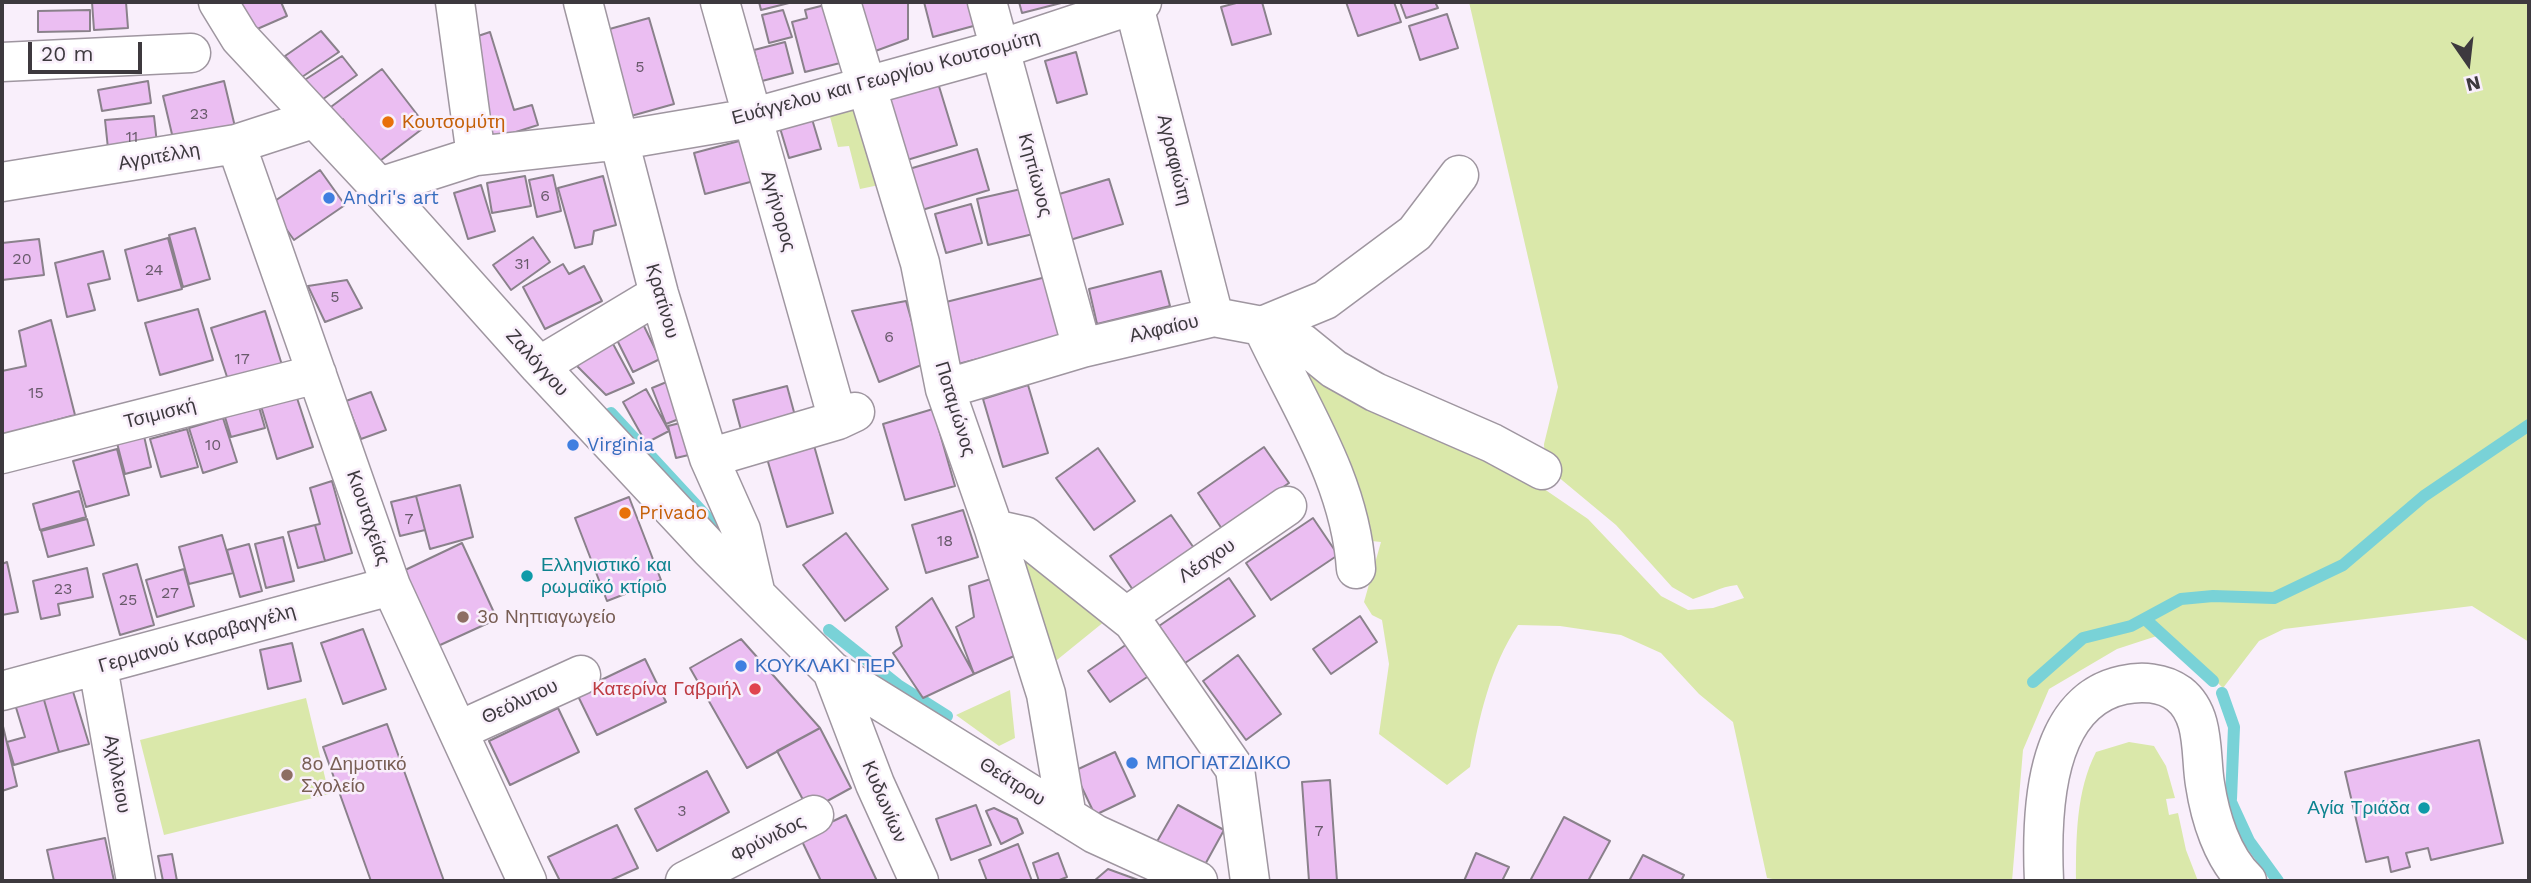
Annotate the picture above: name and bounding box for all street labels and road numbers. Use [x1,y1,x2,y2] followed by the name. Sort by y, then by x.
[729,26,1043,130] street label: Ευάγγελου και Γεωργίου Κουτσομύτη
[1152,112,1196,208] street label: Αγραφιώτη
[1013,131,1057,219] street label: Κηπίωνος
[116,139,202,175] street label: Αγριτέλλη
[756,168,800,254] street label: Αγήνορος
[640,261,684,341] street label: Κρατίνου
[1127,310,1201,348] street label: Αλφαίου
[501,325,573,401] street label: Ζαλόγγου
[930,359,980,459] street label: Ποταμώνος
[122,394,198,434] street label: Τσιμισκή
[341,468,395,568] street label: Κιουταχείας
[1174,534,1240,588] street label: Λέσχου
[96,600,298,678] street label: Γερμανού Καραβαγγέλη
[478,675,562,729] street label: Θεόλυτου
[99,733,135,815] street label: Αχίλλειου
[975,753,1049,811] street label: Θεάτρου
[857,758,911,846] street label: Κυδωνίων
[727,811,809,867] street label: Φρύνιδος

